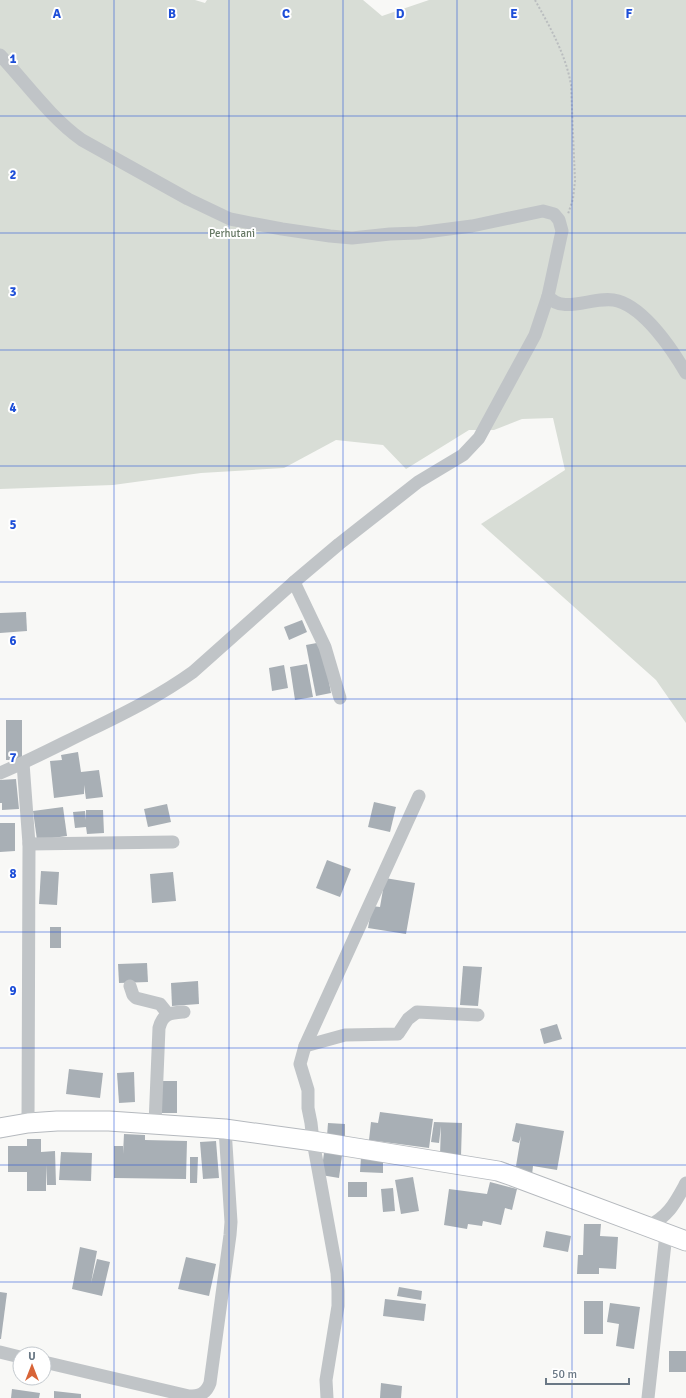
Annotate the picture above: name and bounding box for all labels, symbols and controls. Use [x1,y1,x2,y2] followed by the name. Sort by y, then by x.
[53,6,62,22] text: A
[168,6,176,22] text: B
[282,6,290,22] text: C
[396,6,405,22] text: D
[510,6,518,22] text: E
[626,6,633,22] text: F
[9,51,17,67] text: 1
[9,167,17,183] text: 2
[209,227,255,240] park label: Perhutani
[9,284,17,300] text: 3
[9,400,17,416] text: 4
[9,517,17,533] text: 5
[9,633,17,649] text: 6
[9,750,17,766] text: 7
[9,866,17,882] text: 8
[9,983,17,999] text: 9
[12,1346,52,1386] north arrow
[28,1350,36,1363] text: U
[546,1360,629,1386] scale bar
[552,1367,577,1382] text: 50 m

